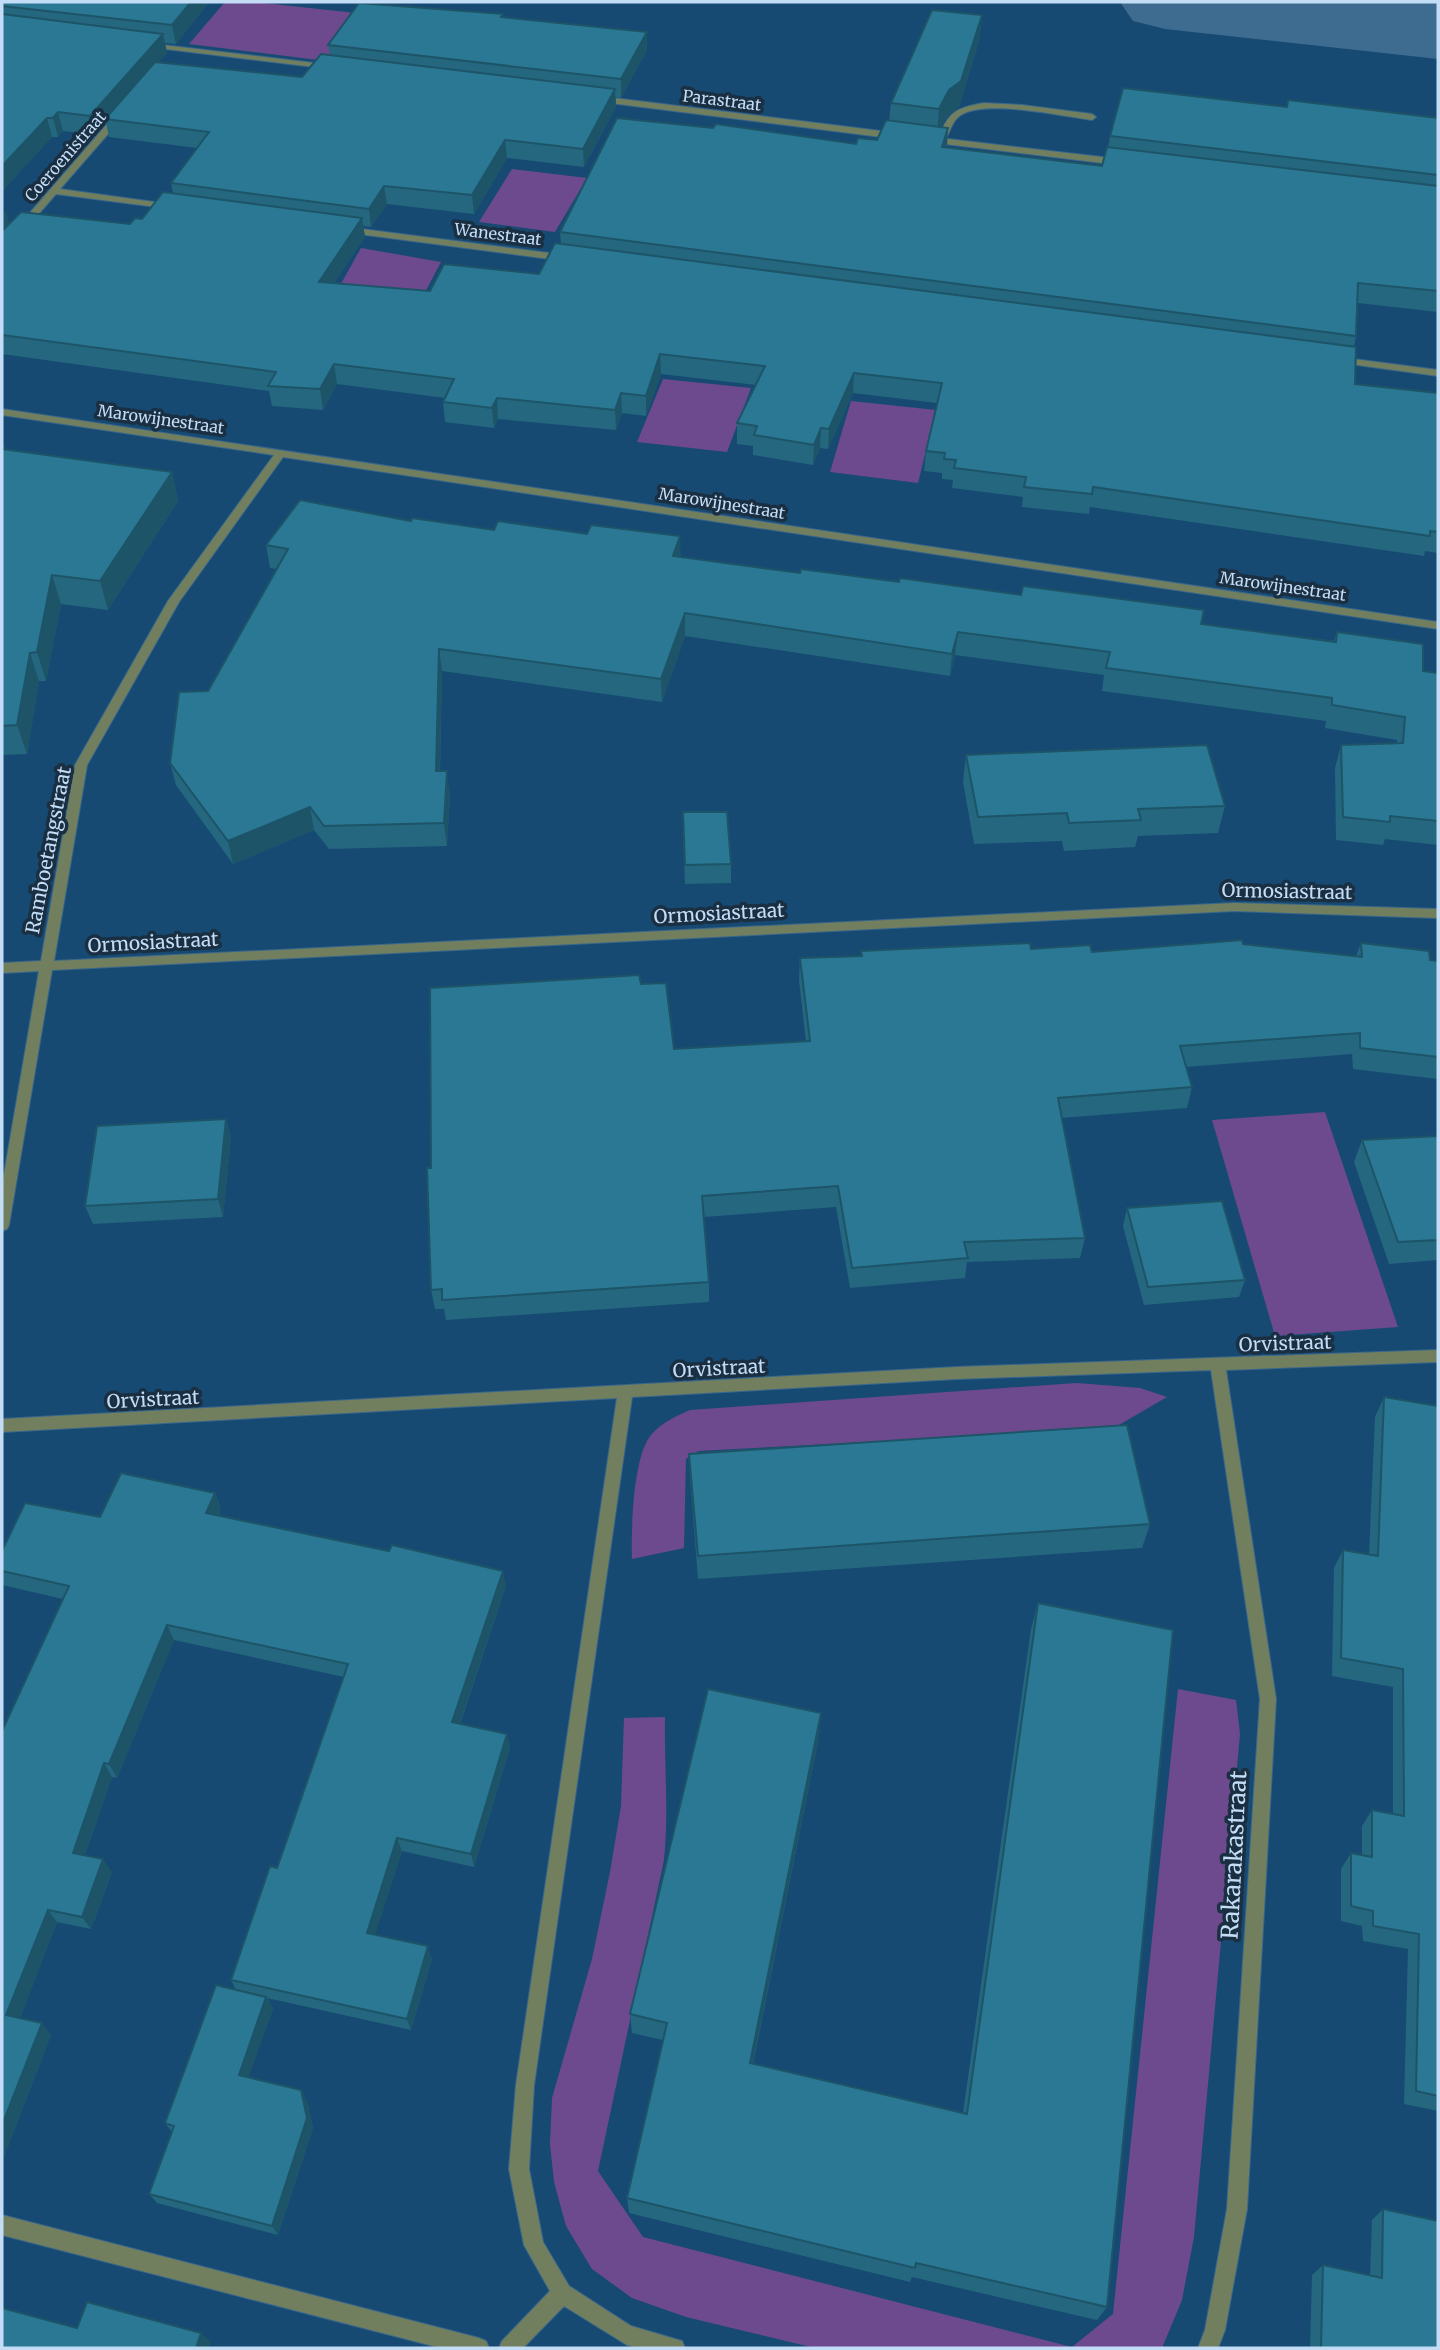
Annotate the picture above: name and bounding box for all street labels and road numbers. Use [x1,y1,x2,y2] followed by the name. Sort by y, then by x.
[682,85,763,115] street label: Parastraat
[20,106,110,205] street label: Coeroenistraat
[452,219,543,249] street label: Wanestraat
[96,400,226,438] street label: Marowijnestraat
[657,483,787,523] street label: Marowijnestraat
[1218,567,1348,605] street label: Marowijnestraat
[20,764,76,936] street label: Ramboetangstraat
[1221,878,1353,904] street label: Ormosiastraat
[653,898,785,928] street label: Ormosiastraat
[87,927,219,957] street label: Ormosiastraat
[1238,1329,1332,1357] street label: Orvistraat
[672,1354,767,1382] street label: Orvistraat
[106,1385,201,1413] street label: Orvistraat
[1215,1770,1252,1940] street label: Rakarakastraat

